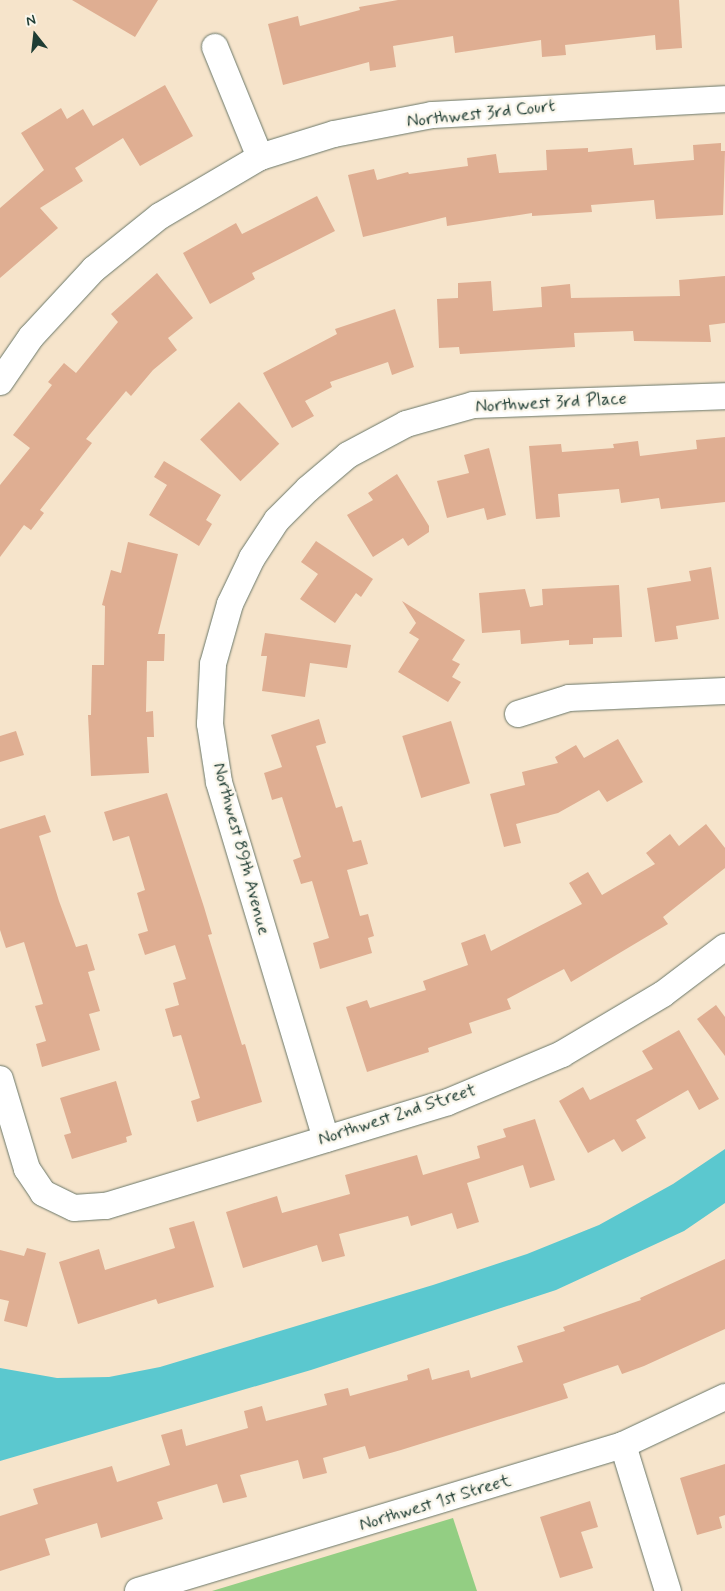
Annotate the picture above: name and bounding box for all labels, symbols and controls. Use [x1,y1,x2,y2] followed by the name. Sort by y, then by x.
[10,10,60,60] north arrow
[24,11,38,31] text: N
[404,95,558,133] street label: Northwest 3rd Court
[476,388,626,418] street label: Northwest 3rd Place
[208,760,274,938] street label: Northwest 89th Avenue
[316,1079,478,1151] street label: Northwest 2nd Street
[357,1470,513,1536] street label: Northwest 1st Street

